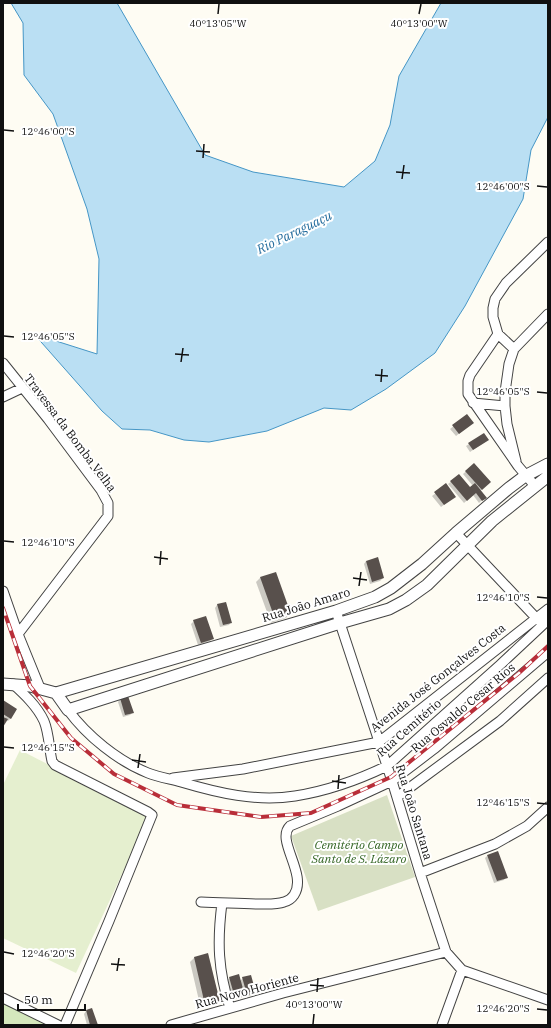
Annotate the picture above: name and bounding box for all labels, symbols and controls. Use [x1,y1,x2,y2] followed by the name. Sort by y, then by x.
[189,17,247,30] text: 40°13'05"W
[390,17,448,30] text: 40°13'00"W
[21,125,75,138] text: 12°46'00"S
[476,180,530,193] text: 12°46'00"S
[253,207,335,258] water label: Rio Paraguaçu
[21,330,75,343] text: 12°46'05"S
[21,371,120,495] street label: Travessa da Bomba Velha
[476,385,530,398] text: 12°46'05"S
[21,536,75,549] text: 12°46'10"S
[260,584,352,625] street label: Rua João Amaro
[476,591,530,604] text: 12°46'10"S
[367,620,509,735] street label: Avenida José Gonçalves Costa
[408,660,518,756] street label: Rua Osvaldo Cesar Rios
[373,695,444,760] street label: Rua Cemitério
[21,741,75,754] text: 12°46'15"S
[393,762,436,862] street label: Rua João Santana
[476,796,530,809] text: 12°46'15"S
[311,837,407,866] park label: Cemitério Campo Santo de S. Lázaro
[21,947,75,960] text: 12°46'20"S
[193,969,300,1012] street label: Rua Novo Horiente
[18,986,85,1012] scale bar
[24,992,53,1007] text: 50 m
[285,998,343,1011] text: 40°13'00"W
[476,1002,530,1015] text: 12°46'20"S

